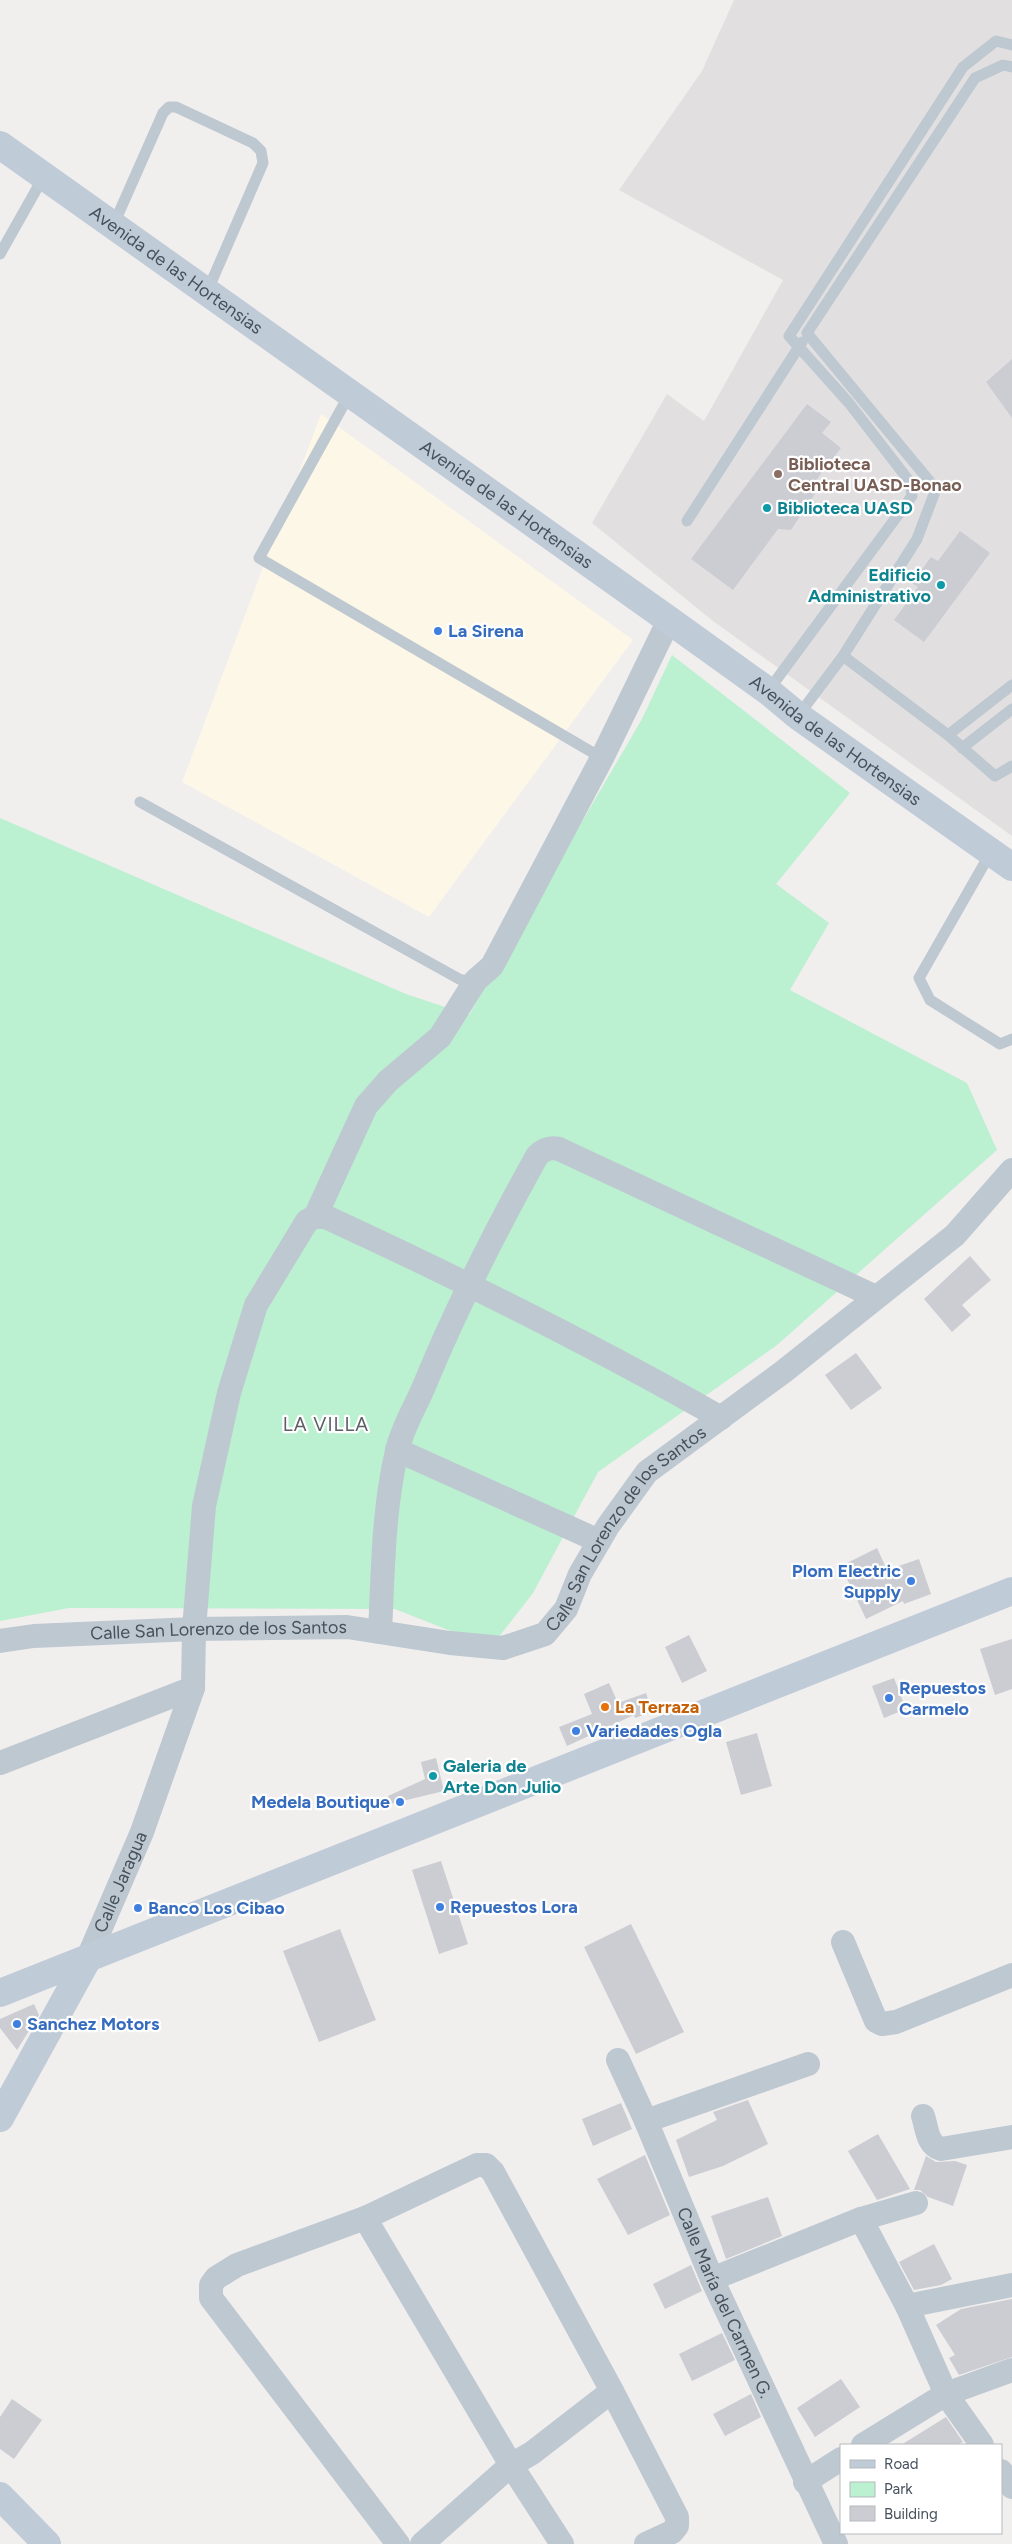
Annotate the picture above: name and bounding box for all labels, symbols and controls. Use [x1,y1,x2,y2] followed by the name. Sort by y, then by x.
[85,201,267,339] street label: Avenida de las Hortensias
[416,436,597,573] street label: Avenida de las Hortensias
[788,453,962,496] place label: Biblioteca Central UASD-Bonao
[772,468,784,480] marker: Biblioteca Central UASD-Bonao
[777,497,913,519] place label: Biblioteca UASD
[761,502,773,514] marker: Biblioteca UASD
[808,564,931,607] place label: Edificio Administrativo
[935,579,947,591] marker: Edificio Administrativo
[448,620,524,642] place label: La Sirena
[432,625,444,637] marker: La Sirena
[745,670,925,810] street label: Avenida de las Hortensias
[283,1413,369,1436] district label: LA VILLA
[541,1421,710,1636] street label: Calle San Lorenzo de los Santos
[792,1560,902,1603] place label: Plom Electric Supply
[905,1575,917,1587] marker: Plom Electric Supply
[90,1616,347,1645] street label: Calle San Lorenzo de los Santos
[899,1677,987,1720] place label: Repuestos Carmelo
[883,1692,895,1704] marker: Repuestos Carmelo
[615,1696,699,1718] place label: La Terraza
[599,1701,611,1713] marker: La Terraza
[586,1720,722,1742] place label: Variedades Ogla
[570,1725,582,1737] marker: Variedades Ogla
[443,1755,561,1798] place label: Galeria de Arte Don Julio
[427,1770,439,1782] marker: Galeria de Arte Don Julio
[251,1791,390,1813] place label: Medela Boutique
[394,1796,406,1808] marker: Medela Boutique
[89,1828,152,1936] street label: Calle Jaragua
[450,1896,578,1918] place label: Repuestos Lora
[148,1897,285,1919] place label: Banco Los Cibao
[434,1901,446,1913] marker: Repuestos Lora
[132,1902,144,1914] marker: Banco Los Cibao
[27,2013,160,2035] place label: Sanchez Motors
[11,2018,23,2030] marker: Sanchez Motors
[672,2204,777,2402] street label: Calle María del Carmen G.
[840,2444,1002,2534] legend
[884,2455,919,2473] text: Road
[884,2480,913,2498] text: Park
[884,2505,938,2523] text: Building

